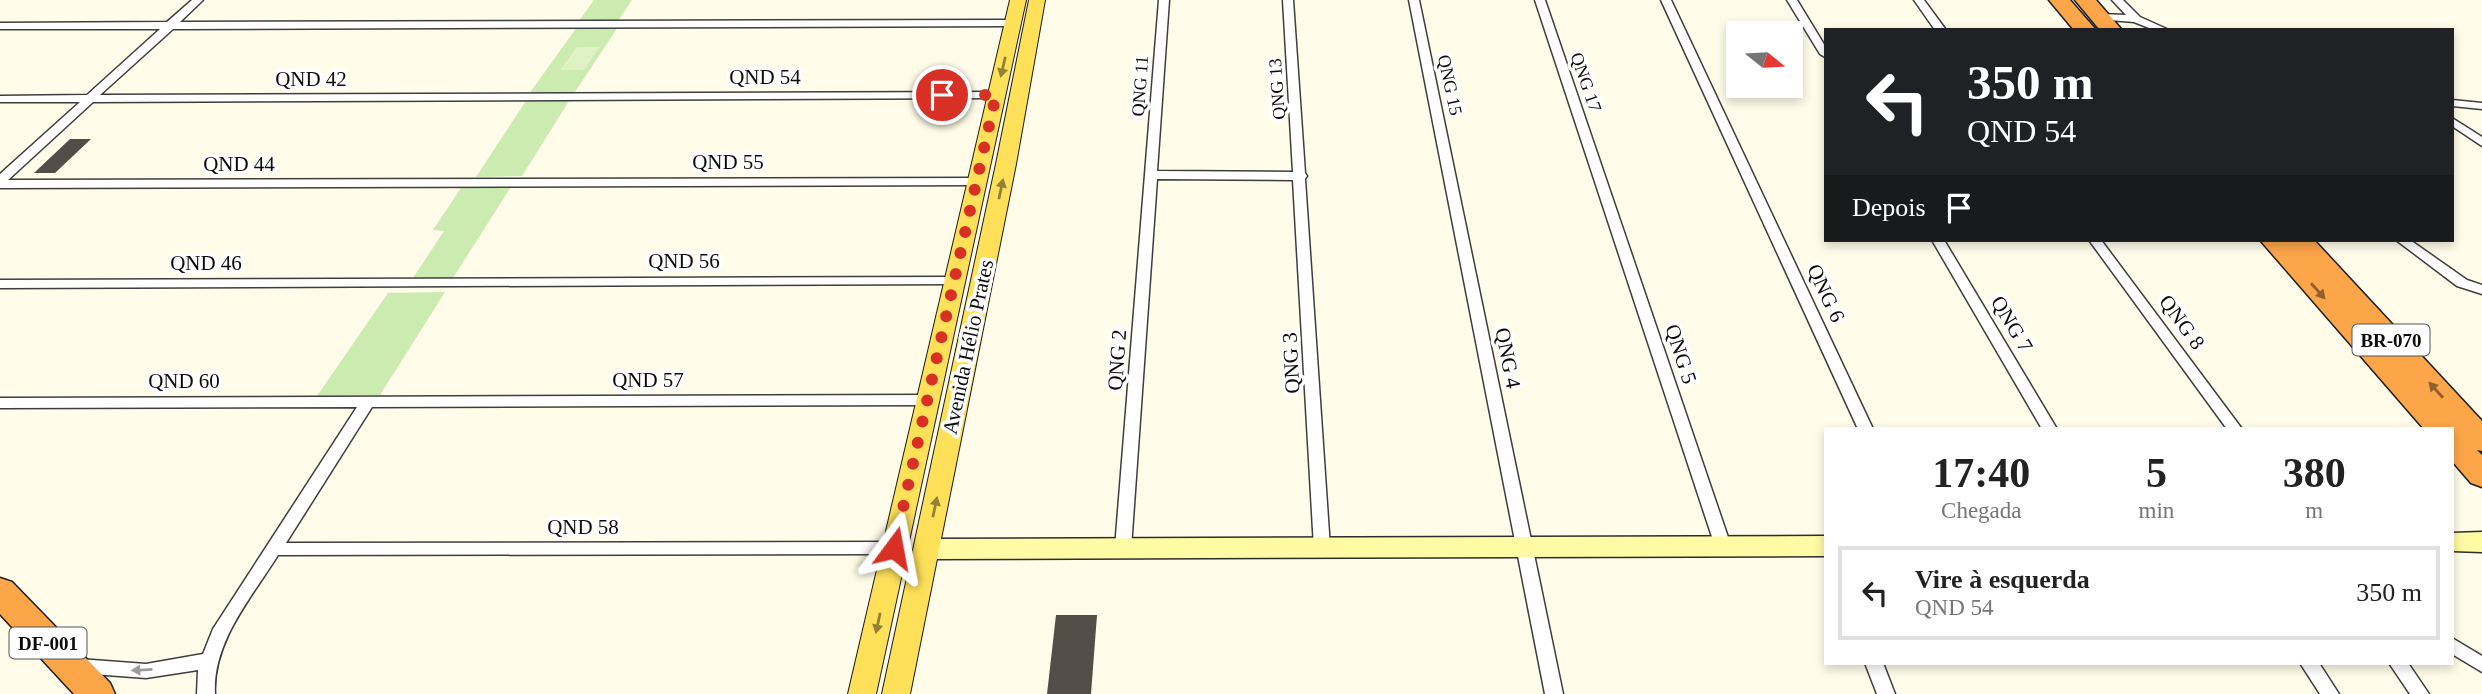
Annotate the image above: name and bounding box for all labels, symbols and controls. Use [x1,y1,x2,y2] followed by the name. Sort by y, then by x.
[1726,21,1802,98] north arrow
[1726,21,1803,98] map controls
[1567,50,1605,114] street label: QNG 17
[1434,53,1466,117] street label: QNG 15
[1128,55,1152,117] street label: QNG 11
[1967,55,2094,110] text: 350 m
[997,56,1008,78] one-way arrow
[1852,56,1943,147] icon: left
[1265,58,1289,120] street label: QNG 13
[729,65,801,89] street label: QND 54
[912,65,972,125] pin
[275,67,347,91] street label: QND 42
[923,76,961,114] icon: arrive
[1967,113,2076,149] text: QND 54
[692,150,764,174] street label: QND 55
[203,152,275,176] street label: QND 44
[996,178,1007,200] one-way arrow
[1940,189,1978,227] icon: arrive
[1852,193,1926,222] text: Depois
[648,249,720,273] street label: QND 56
[170,251,242,275] street label: QND 46
[938,257,998,437] street label: Avenida Hélio Prates
[1802,260,1850,326] street label: QNG 6
[2310,282,2326,300] one-way arrow
[2154,290,2210,354] street label: QNG 8
[1986,292,2038,356] street label: QNG 7
[1660,321,1702,387] street label: QNG 5
[2352,324,2430,356] road number: BR-070
[1490,326,1526,391] street label: QNG 4
[1103,329,1131,391] street label: QNG 2
[1277,332,1305,394] street label: QNG 3
[612,368,684,392] street label: QND 57
[148,369,220,393] street label: QND 60
[2428,381,2444,399] one-way arrow
[1932,450,2030,496] text: 17:40
[2146,450,2167,496] text: 5
[2283,450,2346,496] text: 380
[929,496,940,518] one-way arrow
[1941,498,2022,523] text: Chegada
[2139,498,2174,523] text: min
[2305,498,2323,523] text: m
[857,511,931,585] position arrow
[547,515,619,539] street label: QND 58
[1915,565,2090,594] text: Vire à esquerda
[1856,574,1894,612] icon: left
[2356,578,2422,607] text: 350 m
[1915,595,1994,620] text: QND 54
[872,612,883,634] one-way arrow
[9,628,86,658] road number: DF-001
[130,665,152,676] one-way arrow

